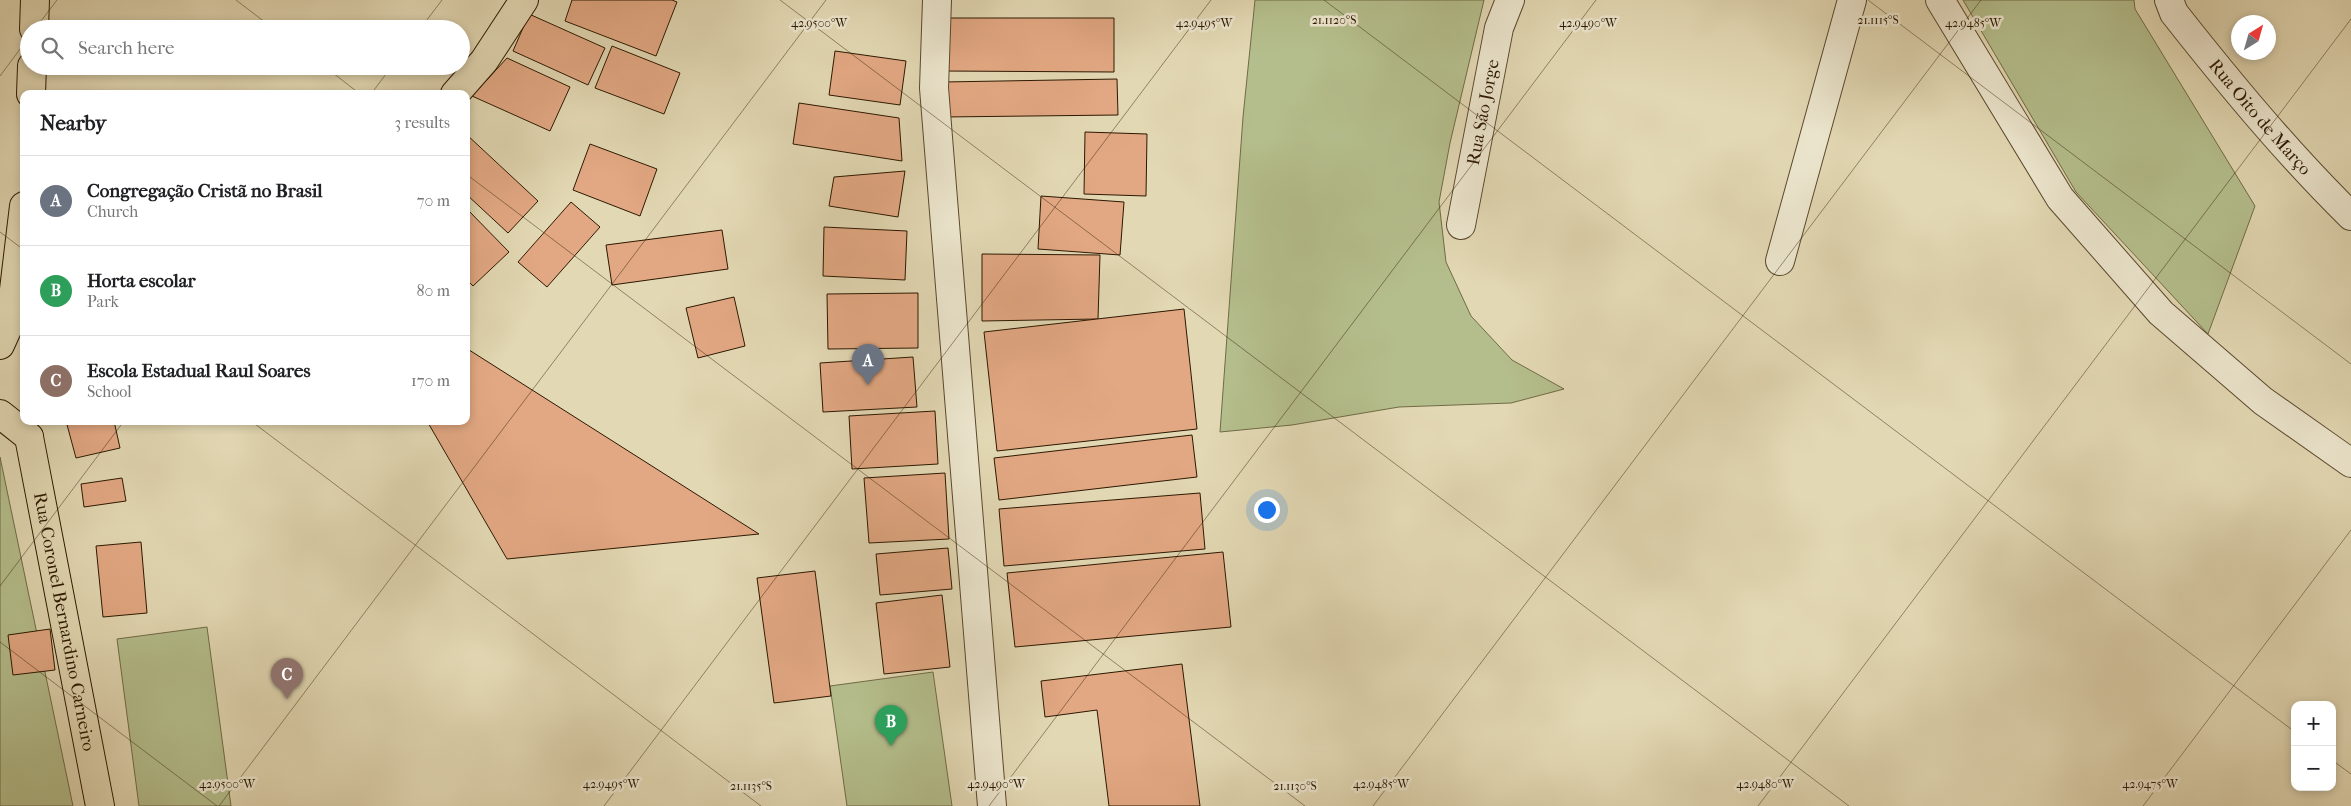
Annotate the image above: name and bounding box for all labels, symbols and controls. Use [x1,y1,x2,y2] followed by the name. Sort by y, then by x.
[1312,13,1356,27] text: 21.1120°S
[1857,13,1899,27] text: 21.1115°S
[2231,15,2276,60] north arrow
[791,16,848,30] text: 42.9500°W
[1176,16,1233,30] text: 42.9495°W
[1559,16,1618,30] text: 42.9490°W
[1945,16,2002,30] text: 42.9485°W
[20,20,470,75] search box
[38,34,66,62] icon: search
[78,37,174,59] text: Search here
[2204,55,2316,179] street label: Rua Oito de Março
[1463,57,1504,167] street label: Rua São Jorge
[40,111,106,135] text: Nearby
[394,113,450,132] text: 3 results
[87,180,323,202] text: Congregação Cristã no Brasil
[51,191,61,210] text: A
[417,191,450,210] text: 70 m
[87,202,138,221] text: Church
[87,270,196,292] text: Horta escolar
[51,281,61,300] text: B
[416,281,450,300] text: 80 m
[87,292,119,311] text: Park
[852,344,884,385] pin: A
[87,360,310,382] text: Escola Estadual Raul Soares
[51,371,61,390] text: C
[411,371,450,390] text: 170 m
[87,382,132,401] text: School
[29,490,99,753] street label: Rua Coronel Bernardino Carneiro
[1254,497,1280,523] your location
[271,658,303,699] pin: C
[2291,701,2336,791] map controls
[2291,701,2336,746] button: +
[875,705,907,746] pin: B
[2291,746,2336,791] button: −
[199,777,256,791] text: 42.9500°W
[583,777,640,791] text: 42.9495°W
[967,777,1026,791] text: 42.9490°W
[1353,777,1410,791] text: 42.9485°W
[1736,777,1795,791] text: 42.9480°W
[2122,777,2179,791] text: 42.9475°W
[730,779,772,793] text: 21.1135°S
[1273,779,1317,793] text: 21.1130°S

